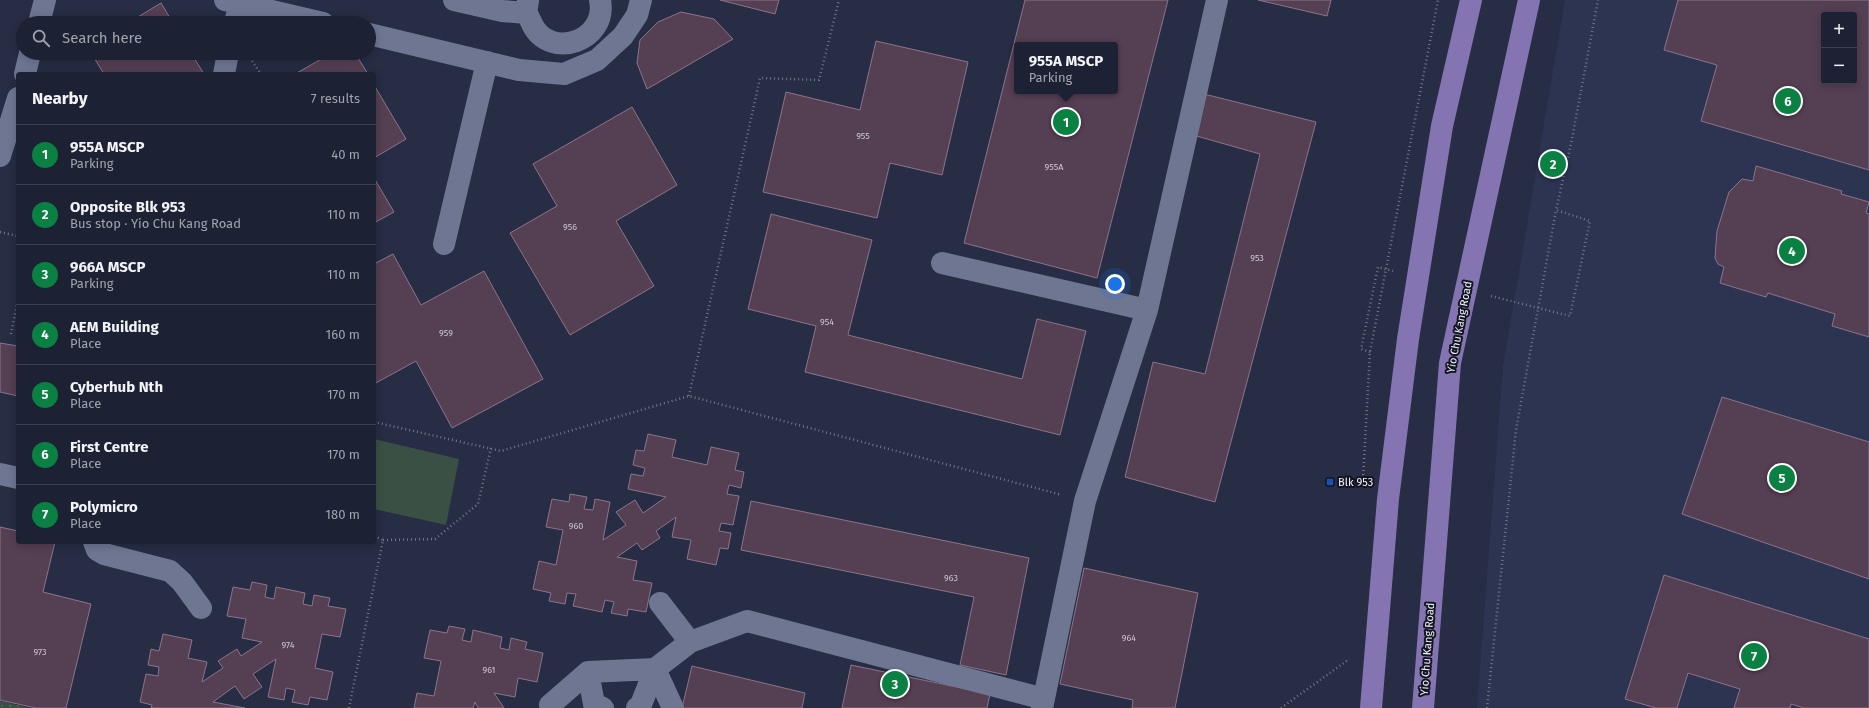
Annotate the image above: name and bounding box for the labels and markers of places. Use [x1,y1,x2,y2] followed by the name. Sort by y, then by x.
[1775,86,1801,116] pin: 6
[1053,107,1079,137] pin: 1
[1540,149,1566,179] pin: 2
[1779,236,1805,266] pin: 4
[1769,463,1795,493] pin: 5
[1338,476,1373,489] place label: Blk 953
[1325,477,1335,487] marker: Blk 953
[1741,641,1767,671] pin: 7
[882,669,908,699] pin: 3

